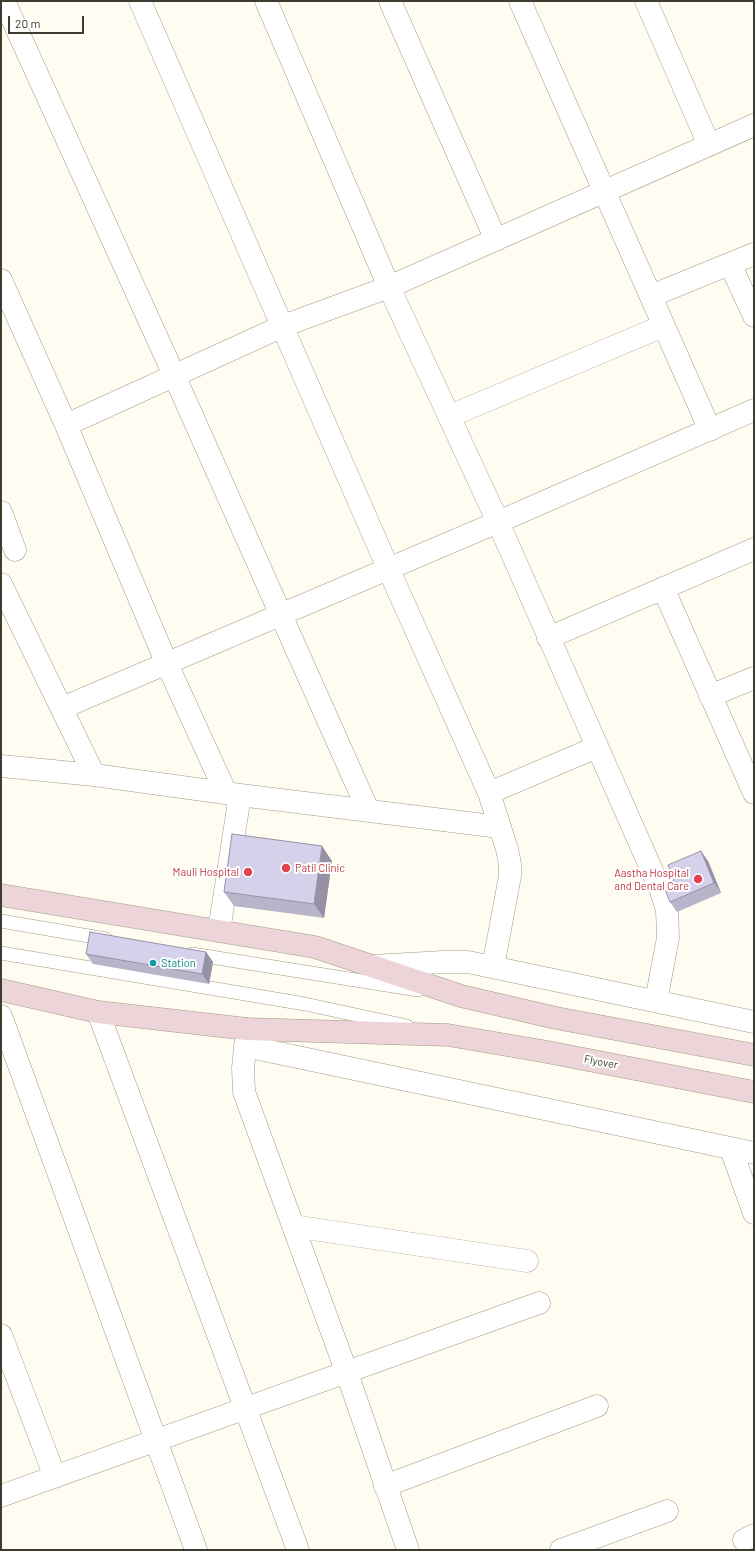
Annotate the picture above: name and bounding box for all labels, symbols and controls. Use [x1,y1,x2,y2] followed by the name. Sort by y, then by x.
[10,8,86,34] scale bar
[15,16,41,30] text: 20 m
[295,861,345,875] place label: Patil Clinic
[280,862,292,874] marker: Patil Clinic
[173,865,239,879] place label: Mauli Hospital
[242,866,254,878] marker: Mauli Hospital
[614,866,689,892] place label: Aastha Hospital and Dental Care
[692,873,704,885] marker: Aastha Hospital and Dental Care
[161,956,196,970] place label: Station
[148,958,158,968] marker: Station
[583,1052,619,1072] street label: Flyover

